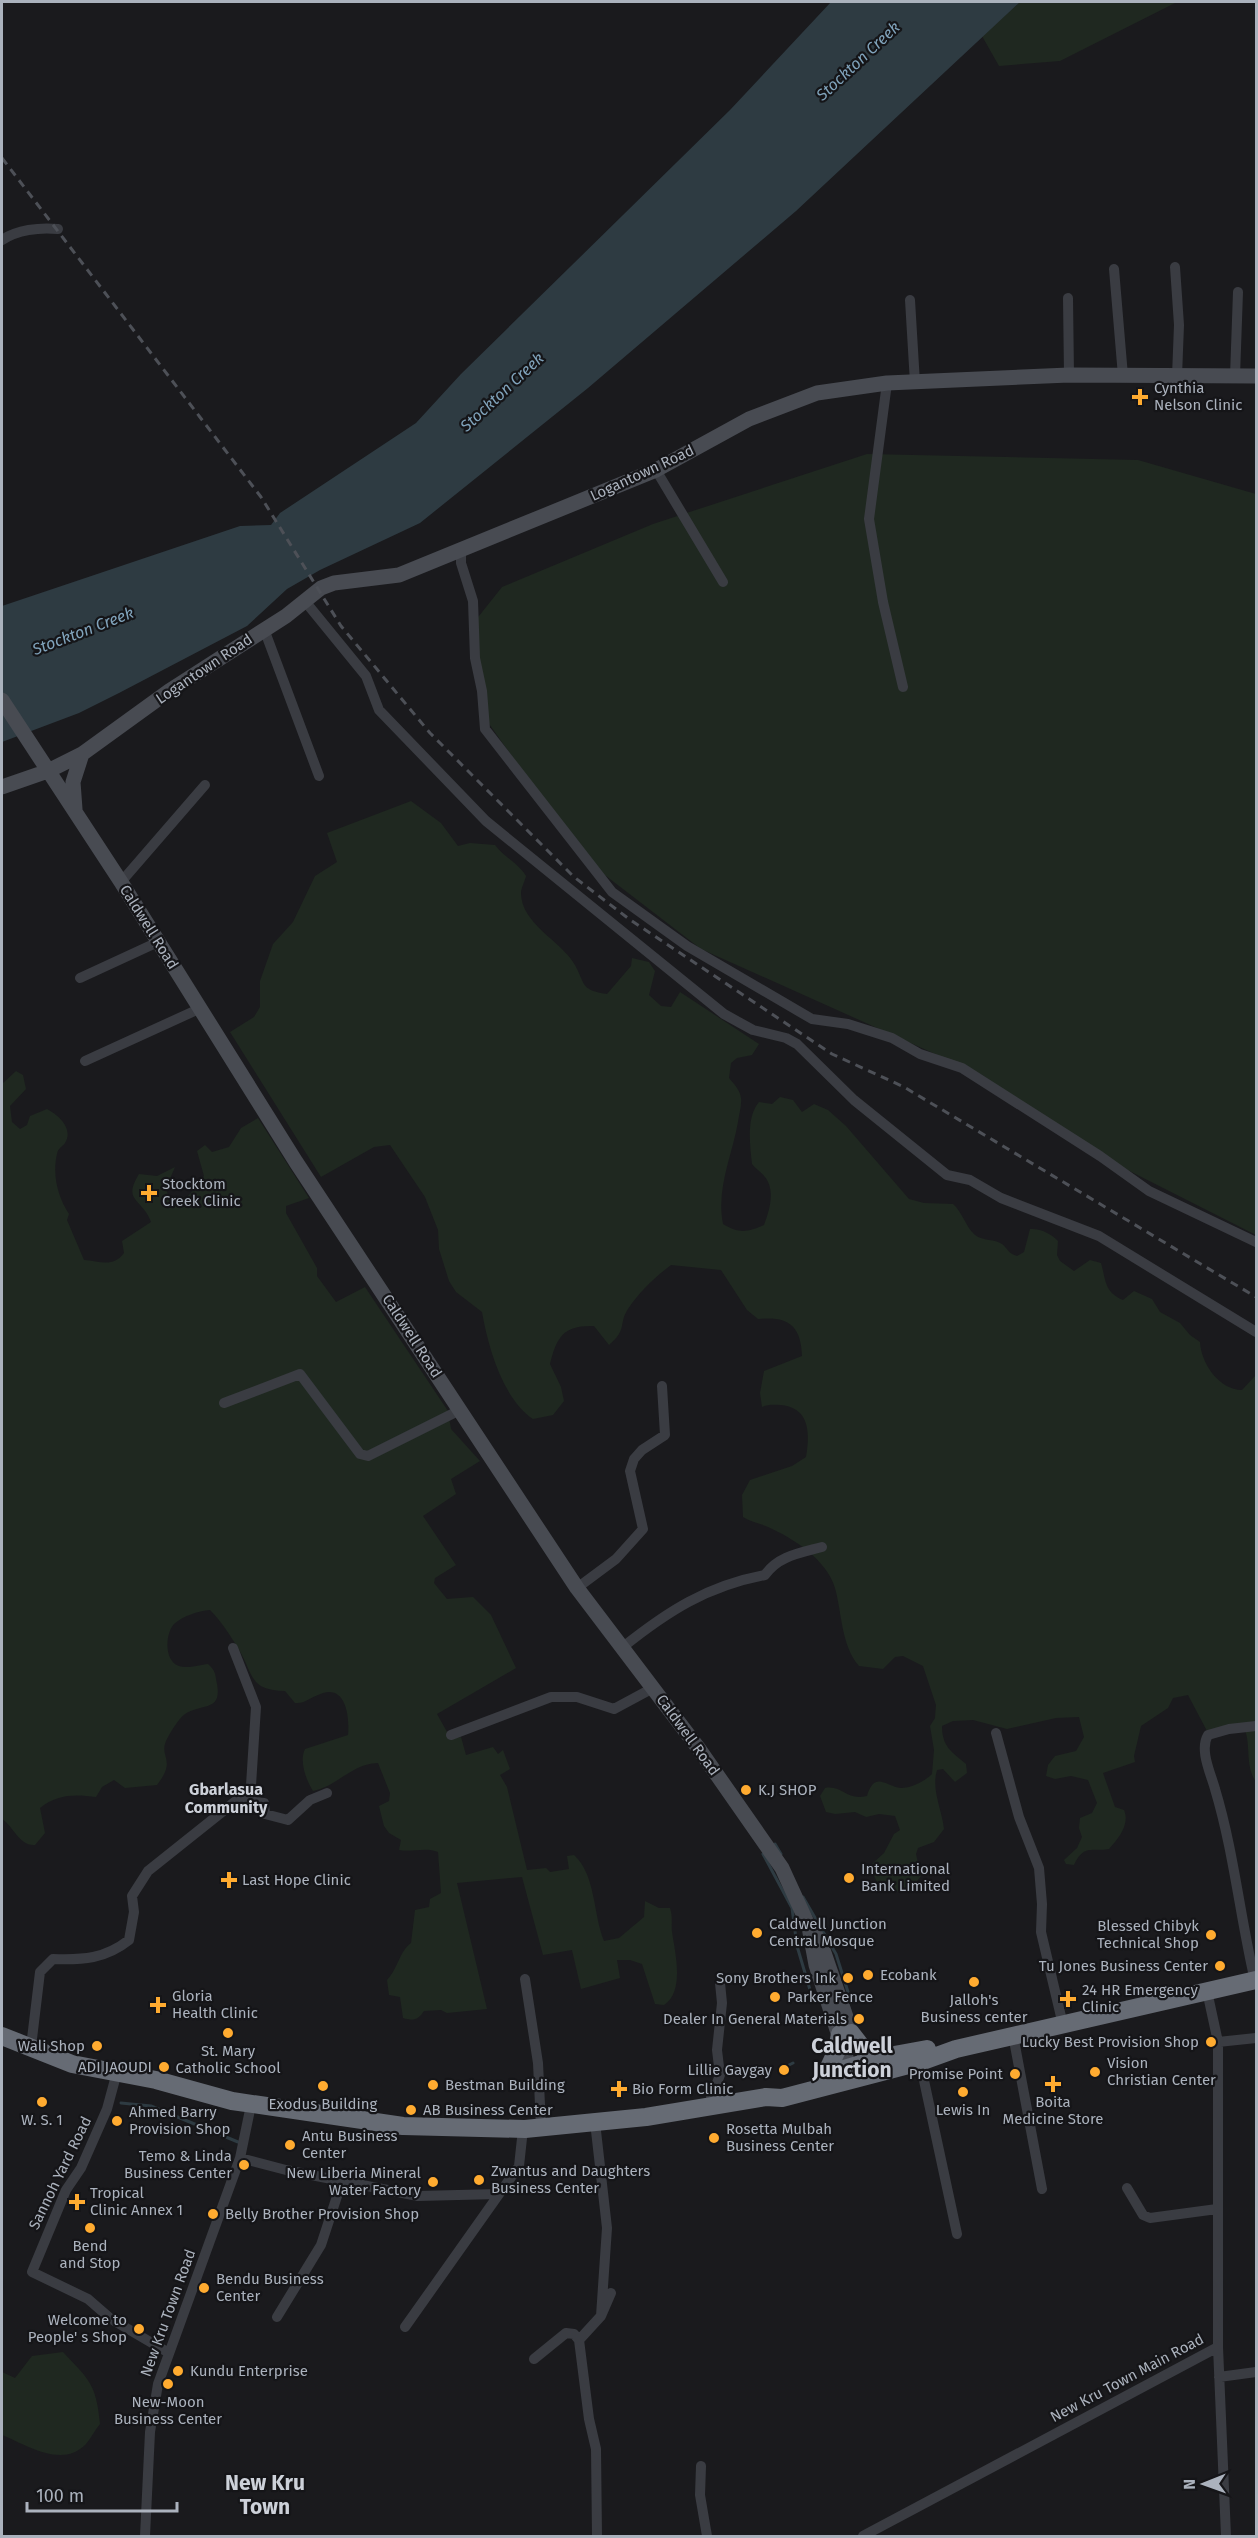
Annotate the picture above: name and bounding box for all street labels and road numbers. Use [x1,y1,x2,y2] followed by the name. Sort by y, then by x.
[587,441,697,505] street label: Logantown Road
[152,630,256,708] street label: Logantown Road
[116,882,182,972] street label: Caldwell Road
[378,1291,446,1381] street label: Caldwell Road
[653,1691,723,1779] street label: Caldwell Road
[25,2114,95,2232] street label: Sannoh Yard Road
[137,2247,199,2379] street label: New Kru Town Road
[1047,2330,1207,2426] street label: New Kru Town Main Road

